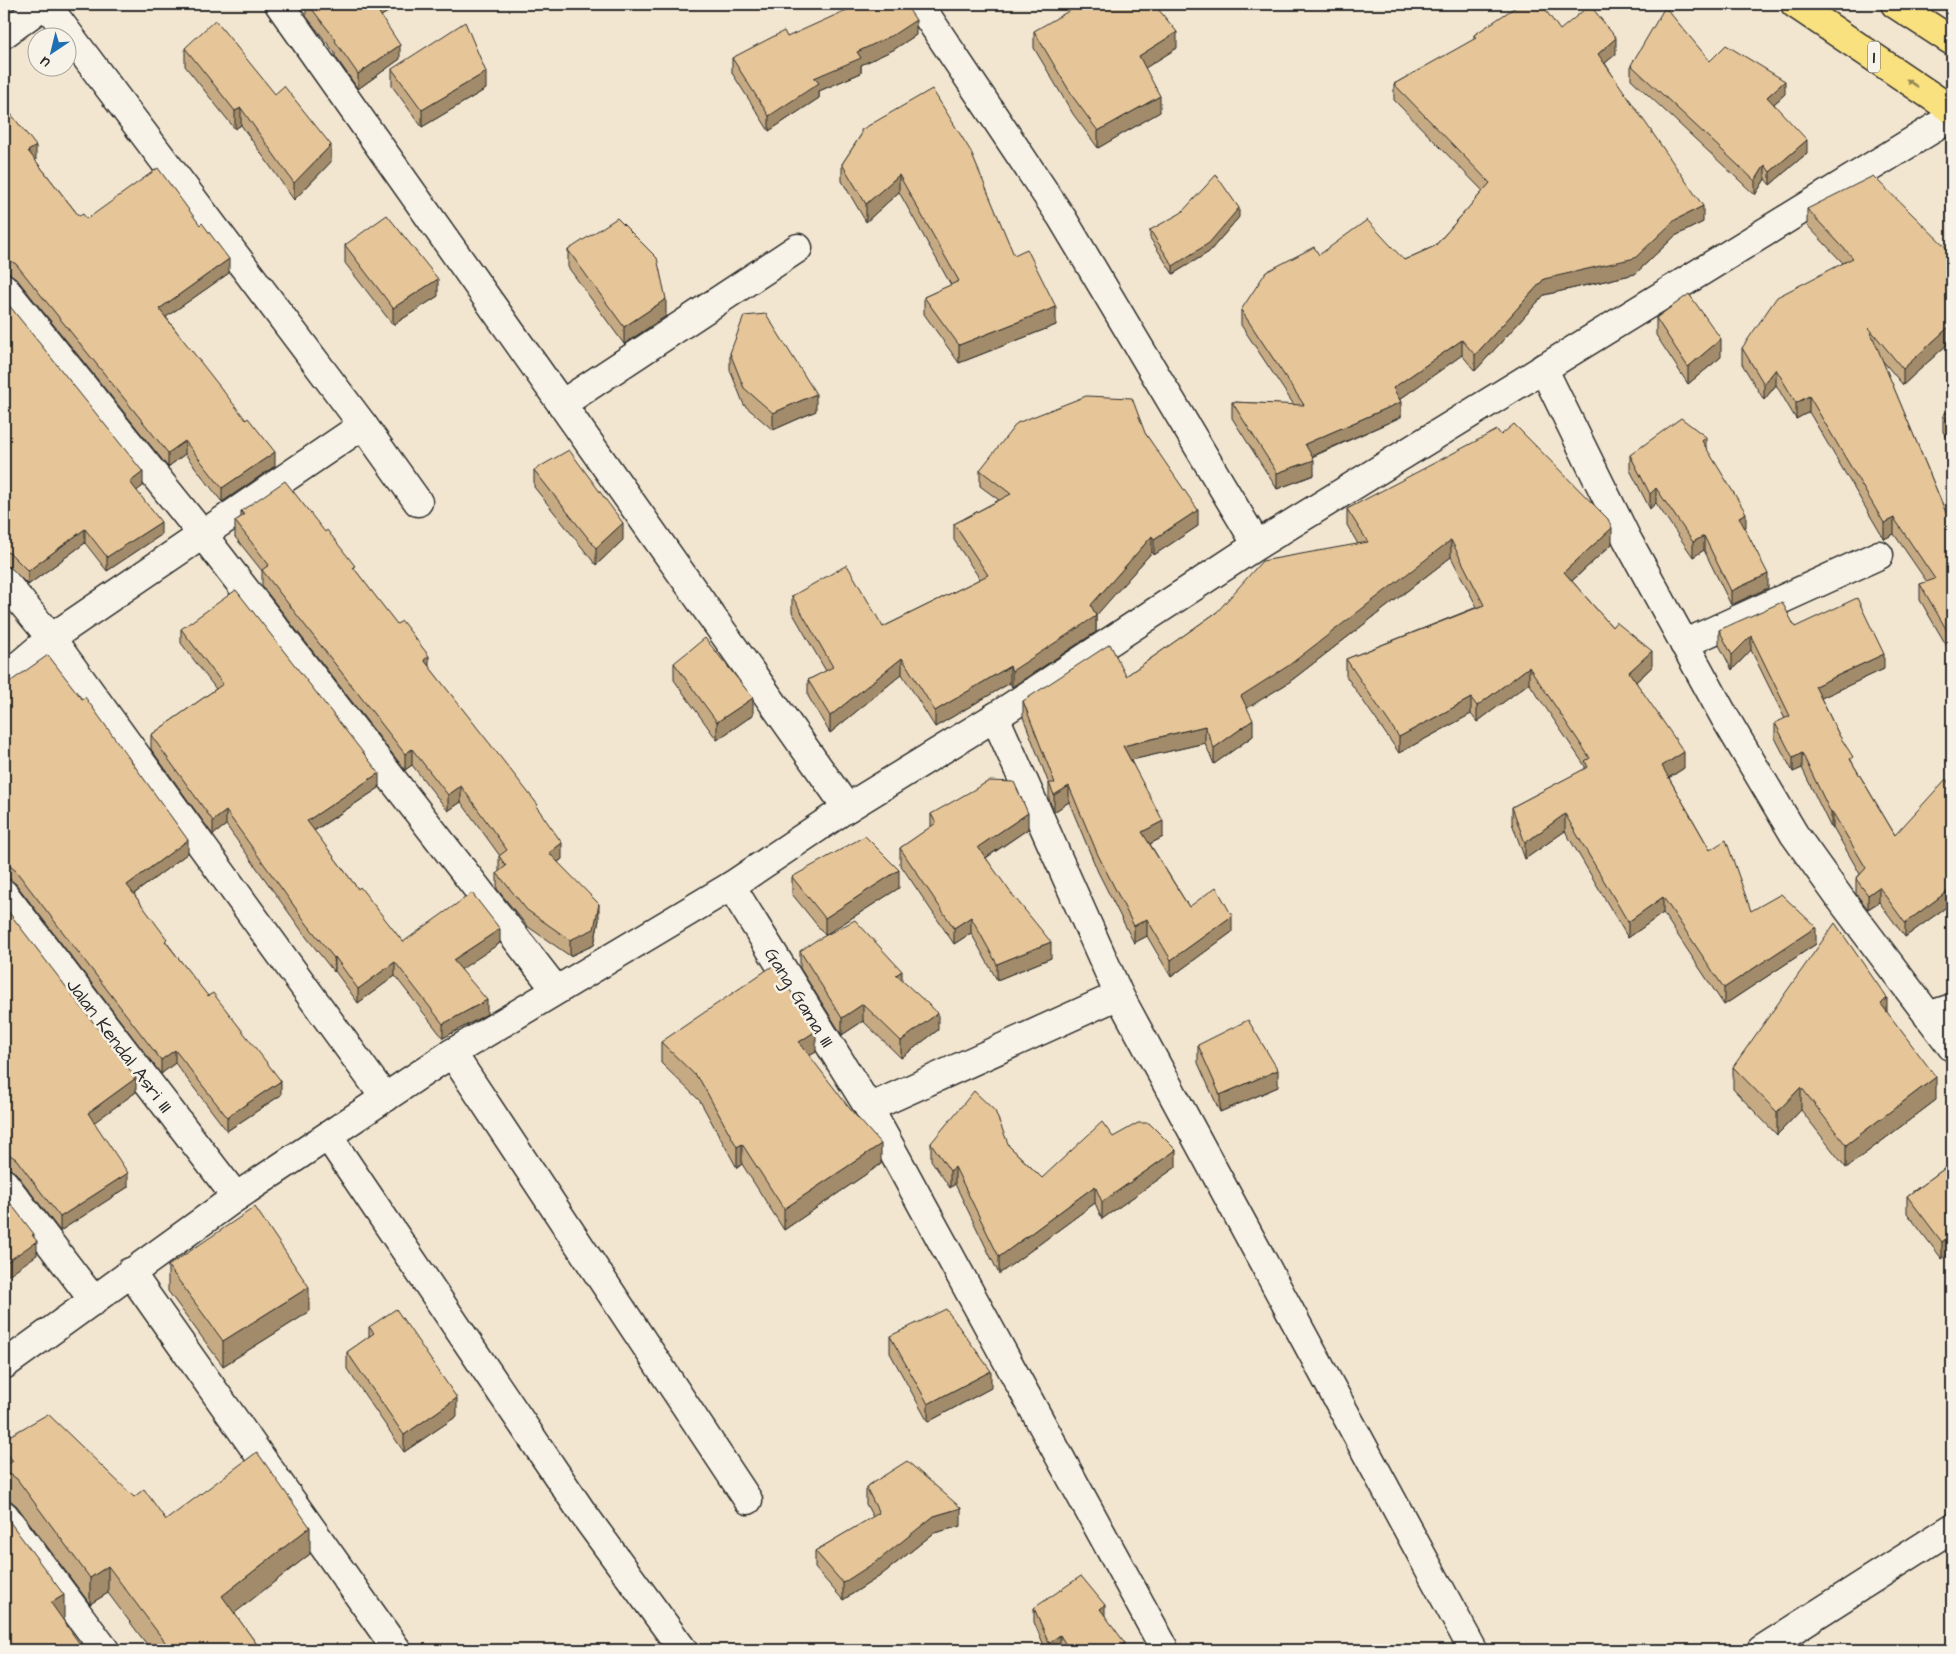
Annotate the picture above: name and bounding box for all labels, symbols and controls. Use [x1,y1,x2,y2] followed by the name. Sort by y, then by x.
[28,28,78,78] north arrow
[1868,42,1880,72] road number: 1
[36,51,54,72] text: U
[1905,78,1919,88] one-way arrow
[756,943,840,1053] street label: Gang Gama III
[59,973,178,1119] street label: Jalan Kendal Asri III

